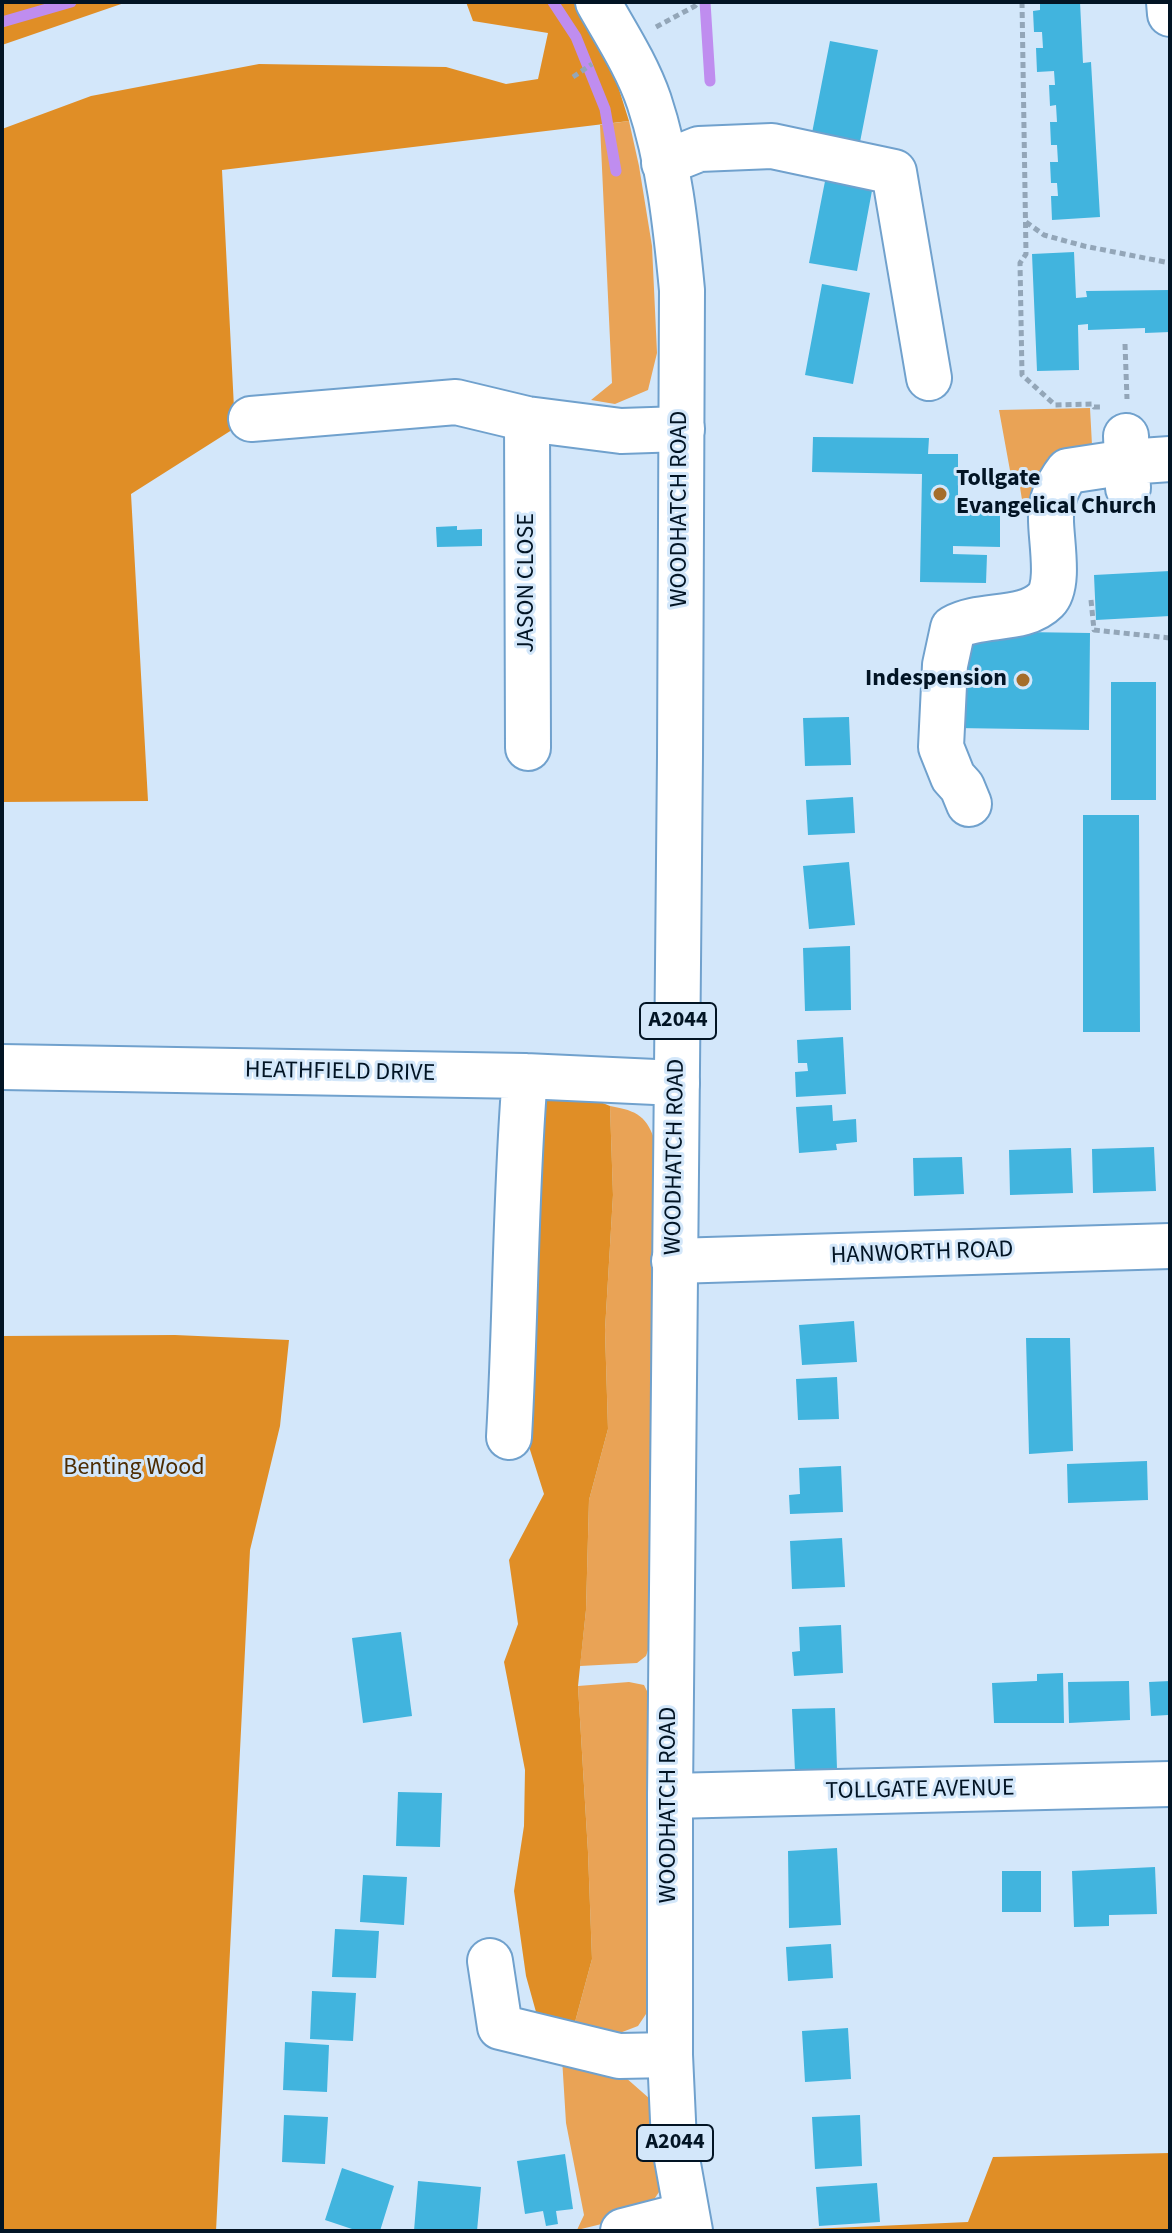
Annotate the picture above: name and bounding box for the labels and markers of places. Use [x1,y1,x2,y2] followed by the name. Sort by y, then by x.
[956,466,1157,522] place label: Tollgate Evangelical Church
[931,485,949,503] marker: Tollgate Evangelical Church
[865,666,1007,694] place label: Indespension
[1014,671,1032,689] marker: Indespension

